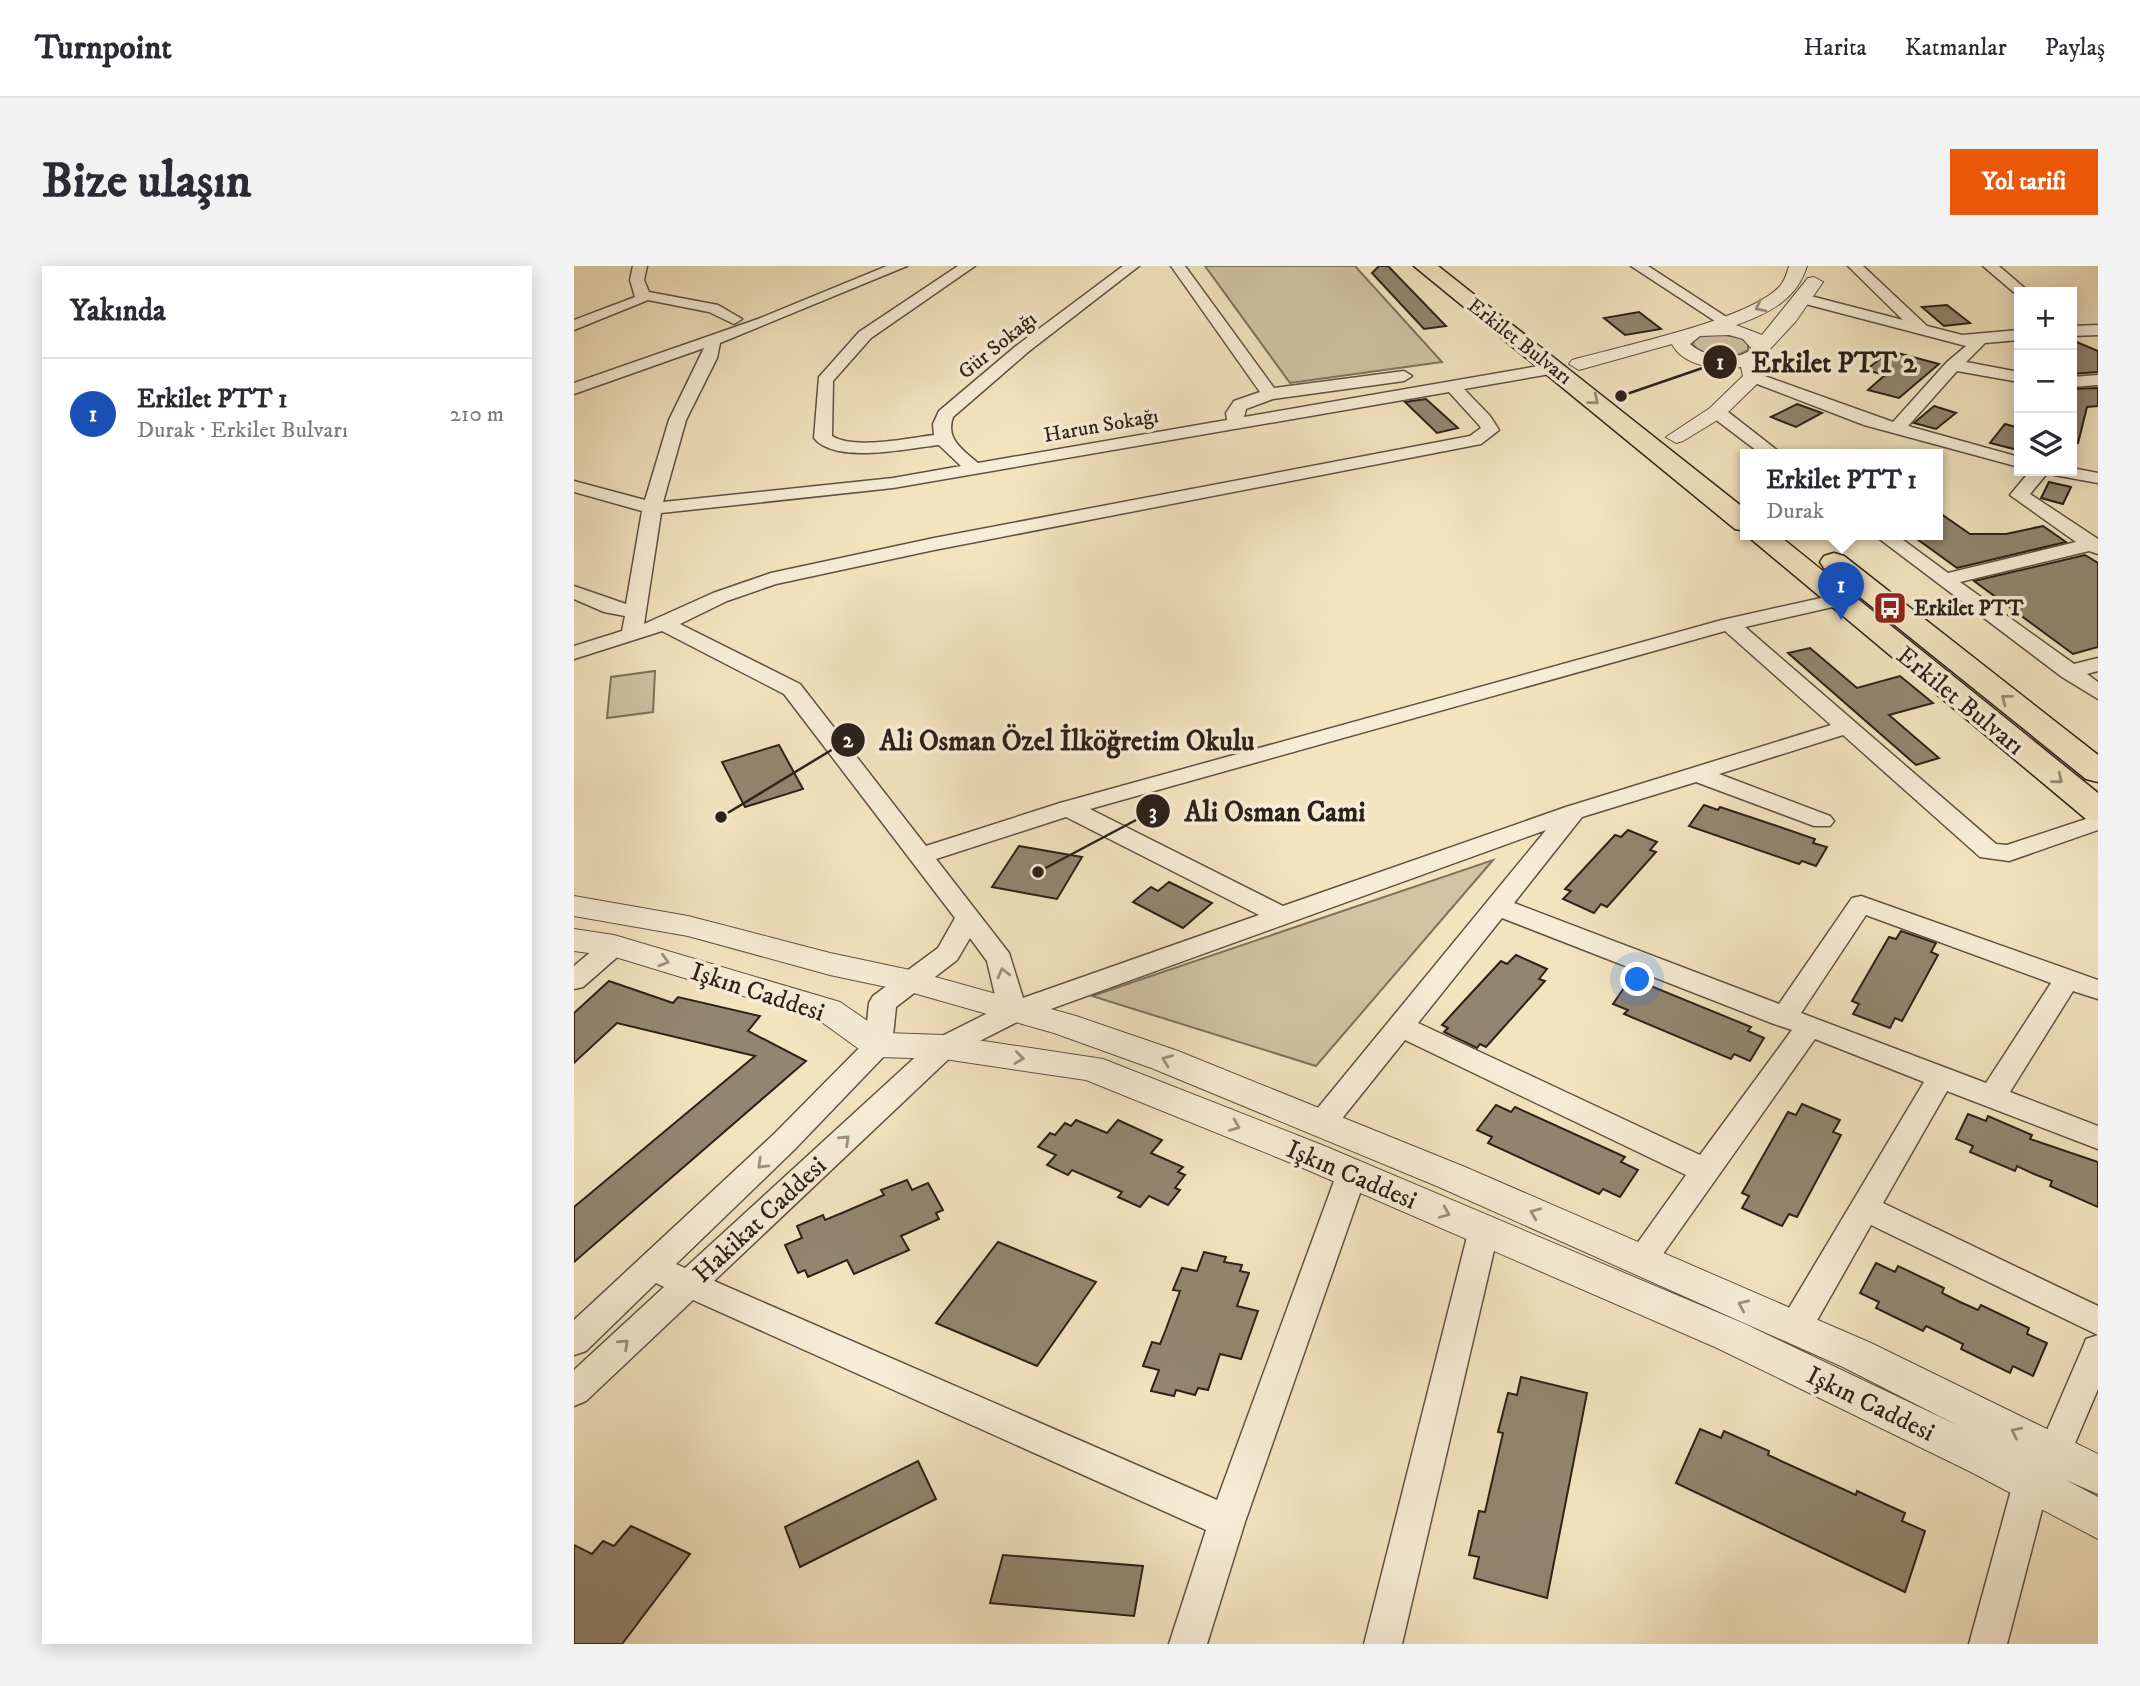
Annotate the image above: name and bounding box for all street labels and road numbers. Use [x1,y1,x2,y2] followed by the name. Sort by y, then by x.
[1462,293,1577,391] street label: Erkilet Bulvarı
[953,306,1042,385] street label: Gür Sokağı
[1042,403,1161,449] street label: Harun Sokağı
[1889,639,2031,763] street label: Erkilet Bulvarı
[687,955,829,1030] street label: Işkın Caddesi
[1281,1133,1422,1218] street label: Işkın Caddesi
[686,1150,834,1290] street label: Hakikat Caddesi
[1801,1359,1940,1450] street label: Işkın Caddesi

